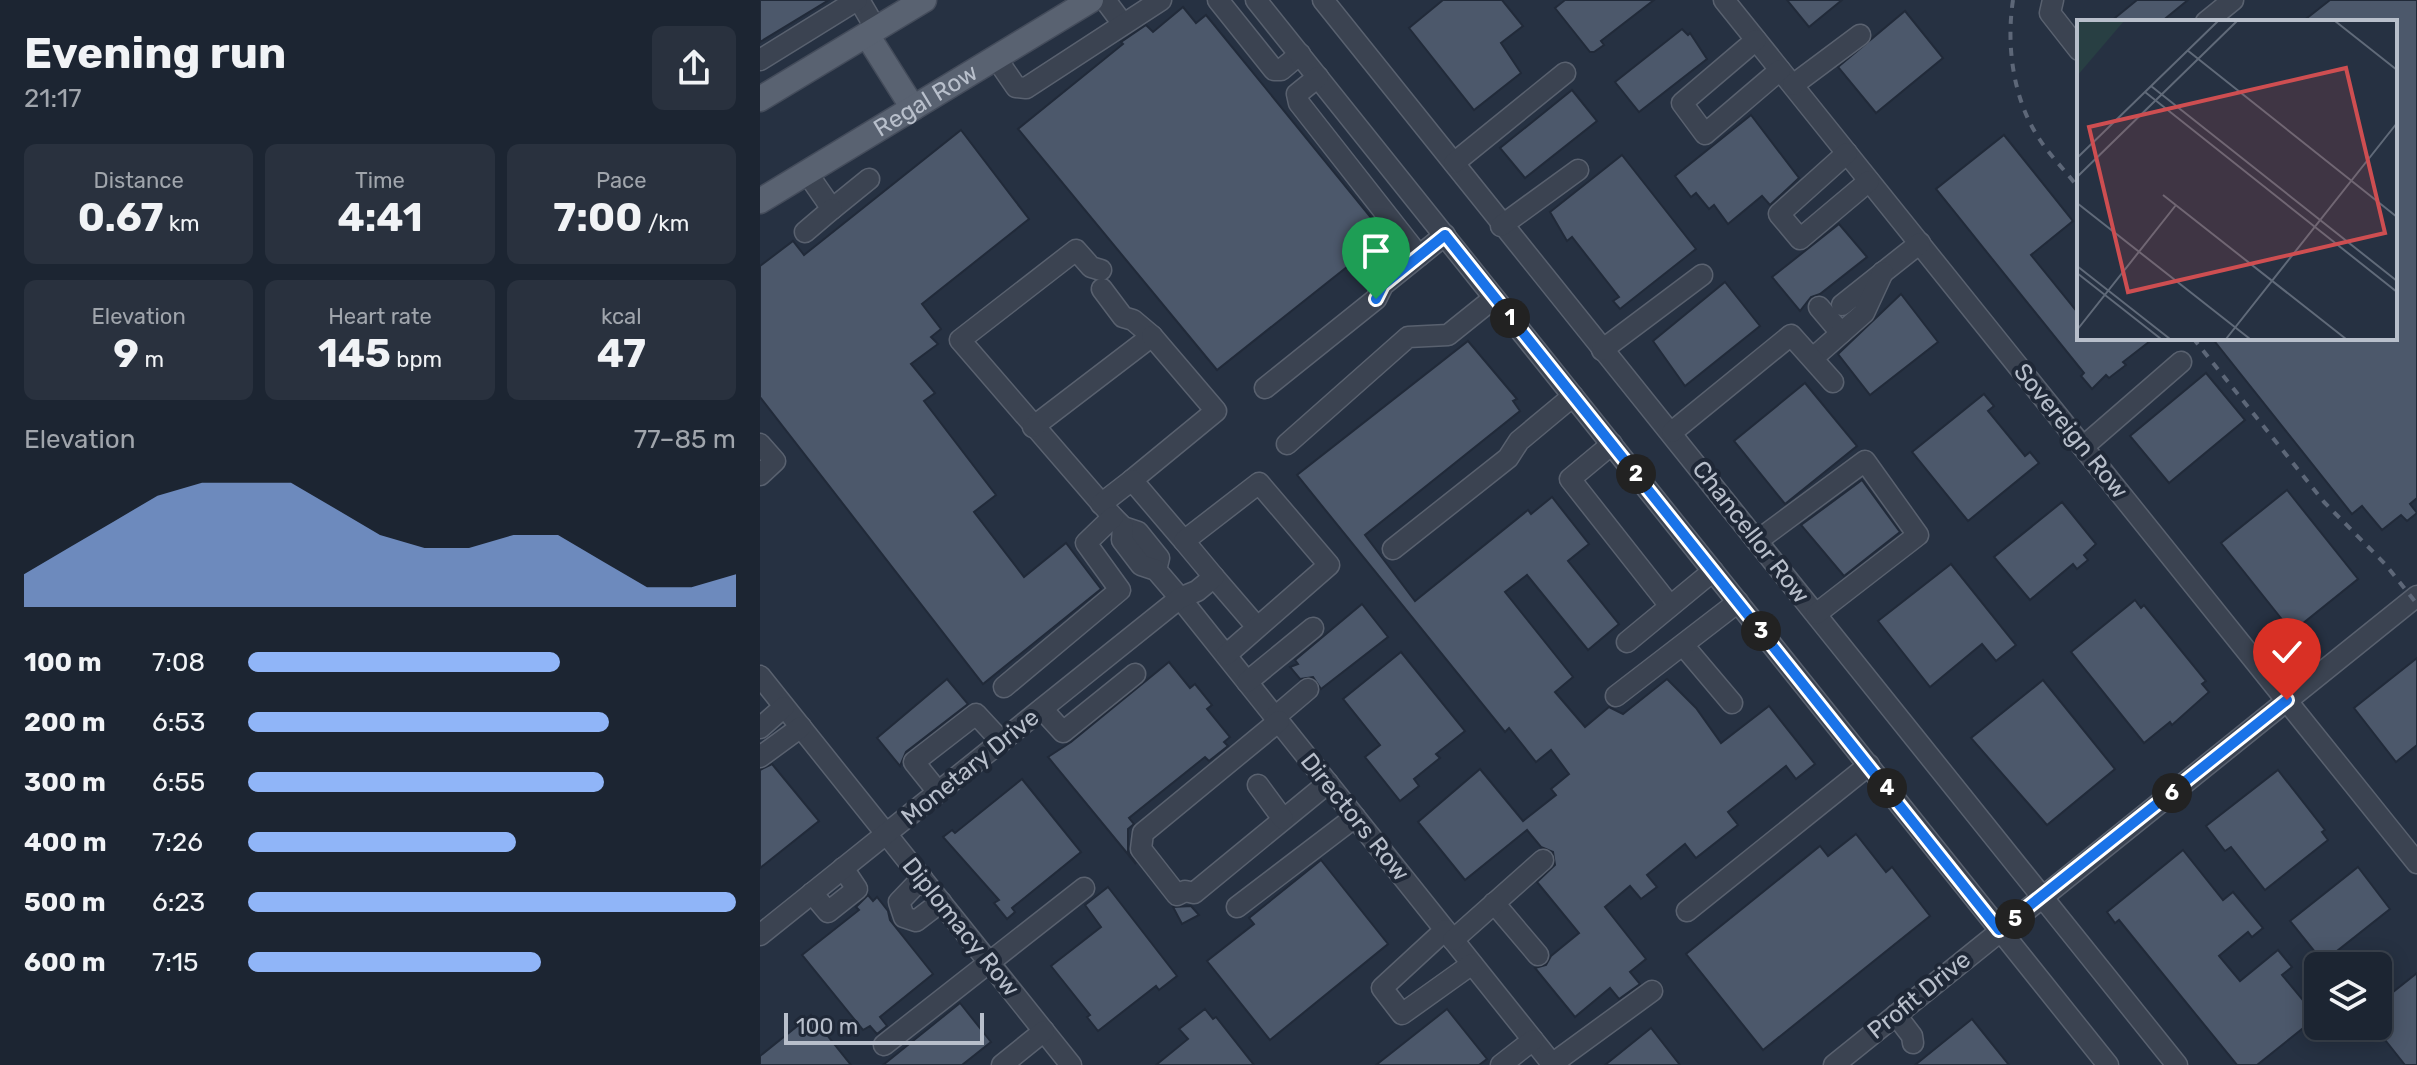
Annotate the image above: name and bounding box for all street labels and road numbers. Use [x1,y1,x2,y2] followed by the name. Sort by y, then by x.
[869,58,983,143] street label: Regal Row
[2008,358,2134,504] street label: Sovereign Row
[1687,455,1815,609] street label: Chancellor Row
[896,703,1044,831] street label: Monetary Drive
[1295,747,1415,887] street label: Directors Row
[896,852,1026,1002] street label: Diplomacy Row
[1862,945,1976,1045] street label: Profit Drive

